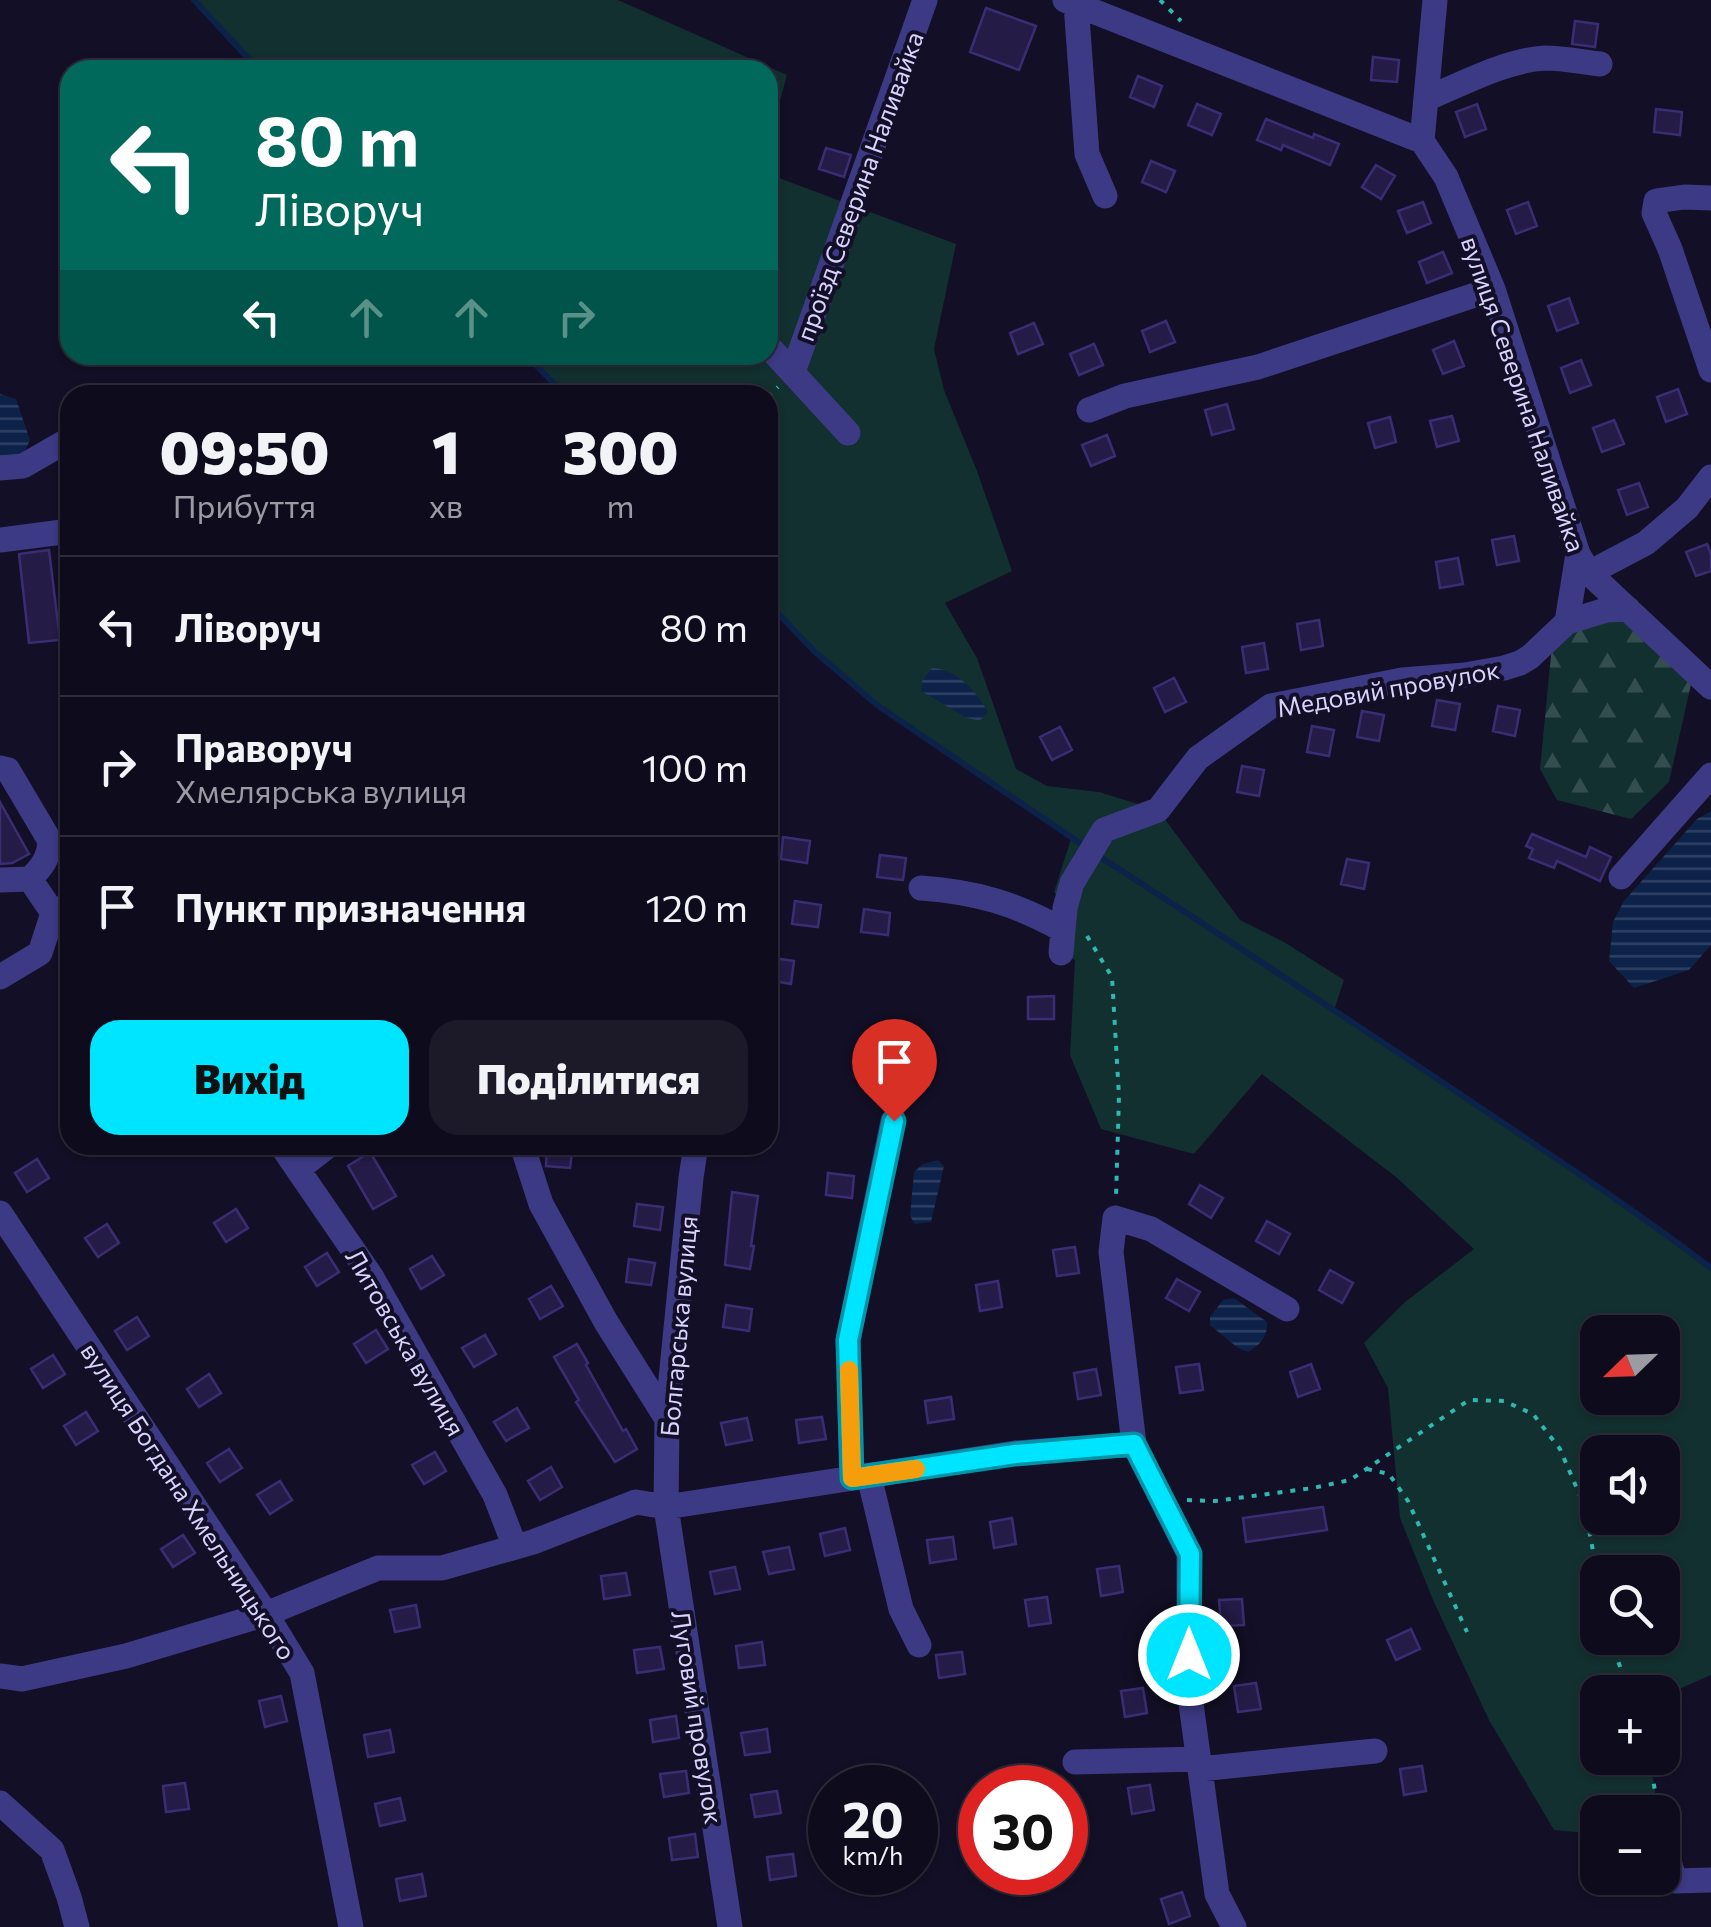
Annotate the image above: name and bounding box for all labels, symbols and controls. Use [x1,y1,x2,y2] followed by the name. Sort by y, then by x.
[789,27,929,345] street label: проїзд Северина Наливайка
[255,95,419,180] text: 80 m
[90,100,220,230] icon: left
[255,180,424,235] text: Ліворуч
[1456,232,1592,556] street label: вулиця Северина Наливайка
[234,290,289,345] icon: left
[339,290,394,345] icon: ahead
[444,290,499,345] icon: ahead
[549,290,604,345] icon: right
[160,413,330,486] text: 09:50
[432,413,460,486] text: 1
[563,413,678,486] text: 300
[173,485,316,525] text: Прибуття
[429,485,463,525] text: хв
[607,485,634,525] text: m
[90,599,145,654] icon: left
[175,603,322,650] text: Ліворуч
[660,603,748,650] text: 80 m
[1274,654,1502,722] street label: Медовий провулок
[175,723,353,770] text: Праворуч
[90,739,145,794] icon: right
[642,743,748,790] text: 100 m
[175,770,467,810] text: Хмелярська вулиця
[90,879,145,934] icon: arrive
[175,883,526,930] text: Пункт призначення
[646,883,748,930] text: 120 m
[852,1019,937,1122] pin
[90,1020,409,1135] button: Вихід
[429,1020,748,1135] button: Поділитися
[867,1034,922,1089] icon: arrive
[653,1214,703,1438] street label: Болгарська вулиця
[340,1243,472,1441] street label: Литовська вулиця
[1580,1315,1680,1415] north arrow
[1580,1315,1680,1895] map controls
[75,1337,303,1665] street label: вулиця Богдана Хмельницького
[1580,1435,1680,1535] button: sound
[1580,1555,1680,1655] button: search
[1137,1603,1241,1707] position arrow
[666,1608,730,1826] street label: Луговий провулок
[1580,1675,1680,1775] button: +
[958,1765,1088,1895] speed limit sign: 30
[842,1787,904,1848] text: 20
[1580,1795,1680,1895] button: −
[843,1840,903,1870] text: km/h

